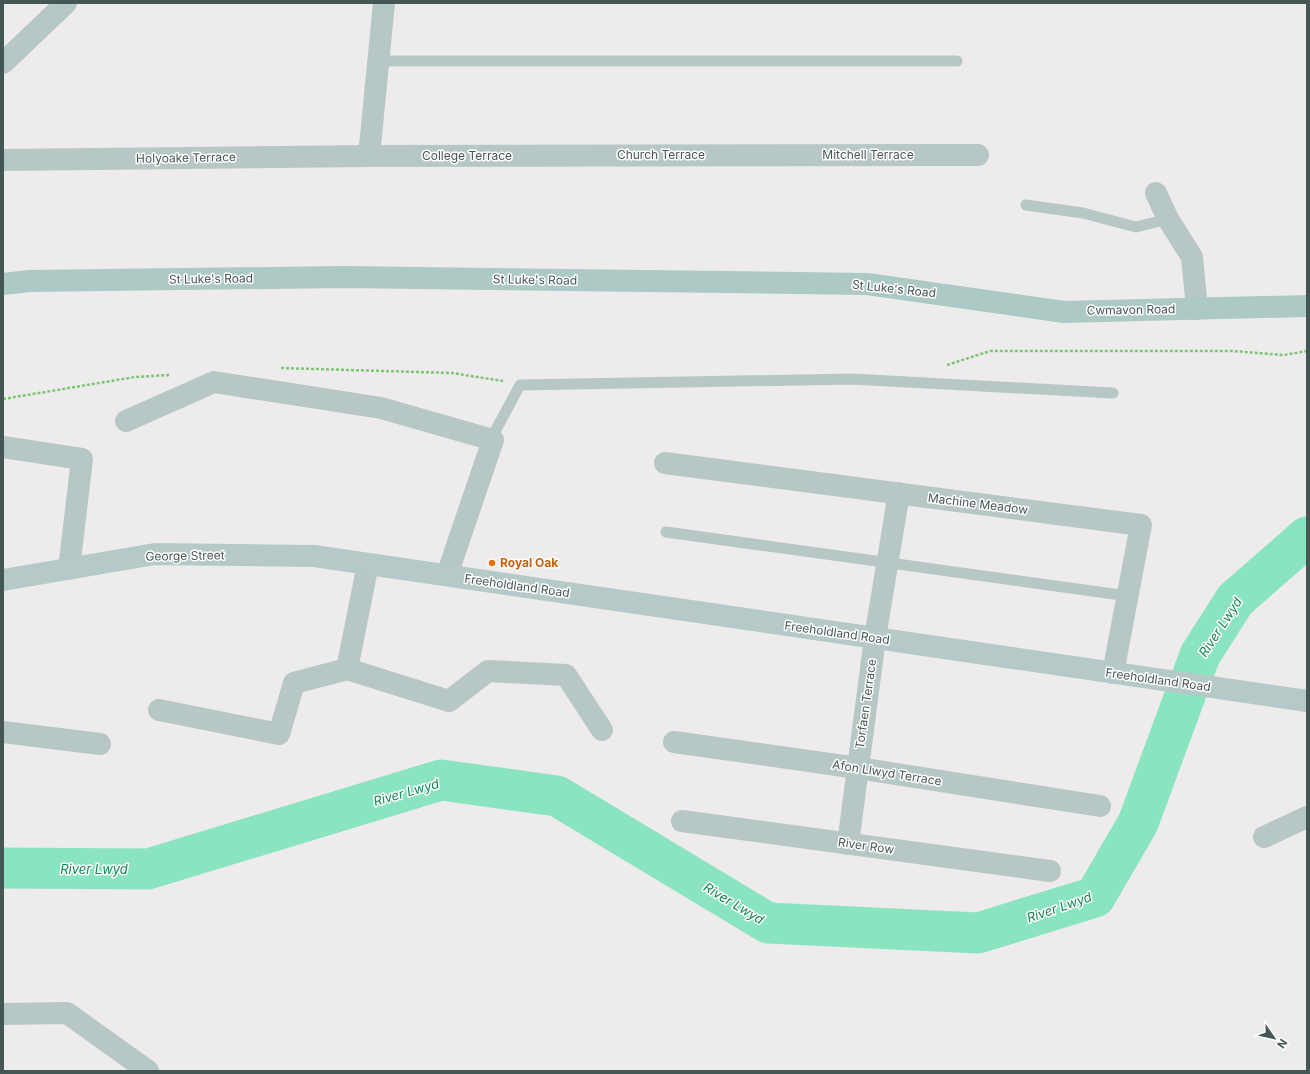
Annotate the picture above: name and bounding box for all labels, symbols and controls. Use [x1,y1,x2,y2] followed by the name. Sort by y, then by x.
[617,147,705,162] street label: Church Terrace
[822,147,914,162] street label: Mitchell Terrace
[422,148,512,163] street label: College Terrace
[136,149,236,166] street label: Holyoake Terrace
[169,270,253,287] street label: St Luke's Road
[493,271,577,288] street label: St Luke's Road
[851,277,937,300] street label: St Luke's Road
[1086,301,1176,318] street label: Cwmavon Road
[927,490,1029,517] street label: Machine Meadow
[145,547,225,564] street label: George Street
[500,555,558,570] place label: Royal Oak
[487,558,497,568] marker: Royal Oak
[464,571,571,600] street label: Freeholdland Road
[1195,594,1245,660] water label: River Lwyd
[784,618,891,647] street label: Freeholdland Road
[852,658,879,750] street label: Torfaen Terrace
[1105,665,1212,694] street label: Freeholdland Road
[831,756,943,789] street label: Afon Llwyd Terrace
[371,775,441,809] water label: River Lwyd
[837,834,895,857] street label: River Row
[60,861,128,877] water label: River Lwyd
[701,879,767,927] water label: River Lwyd
[1024,888,1094,926] water label: River Lwyd
[1254,1018,1294,1058] north arrow
[1274,1036,1290,1051] text: N

